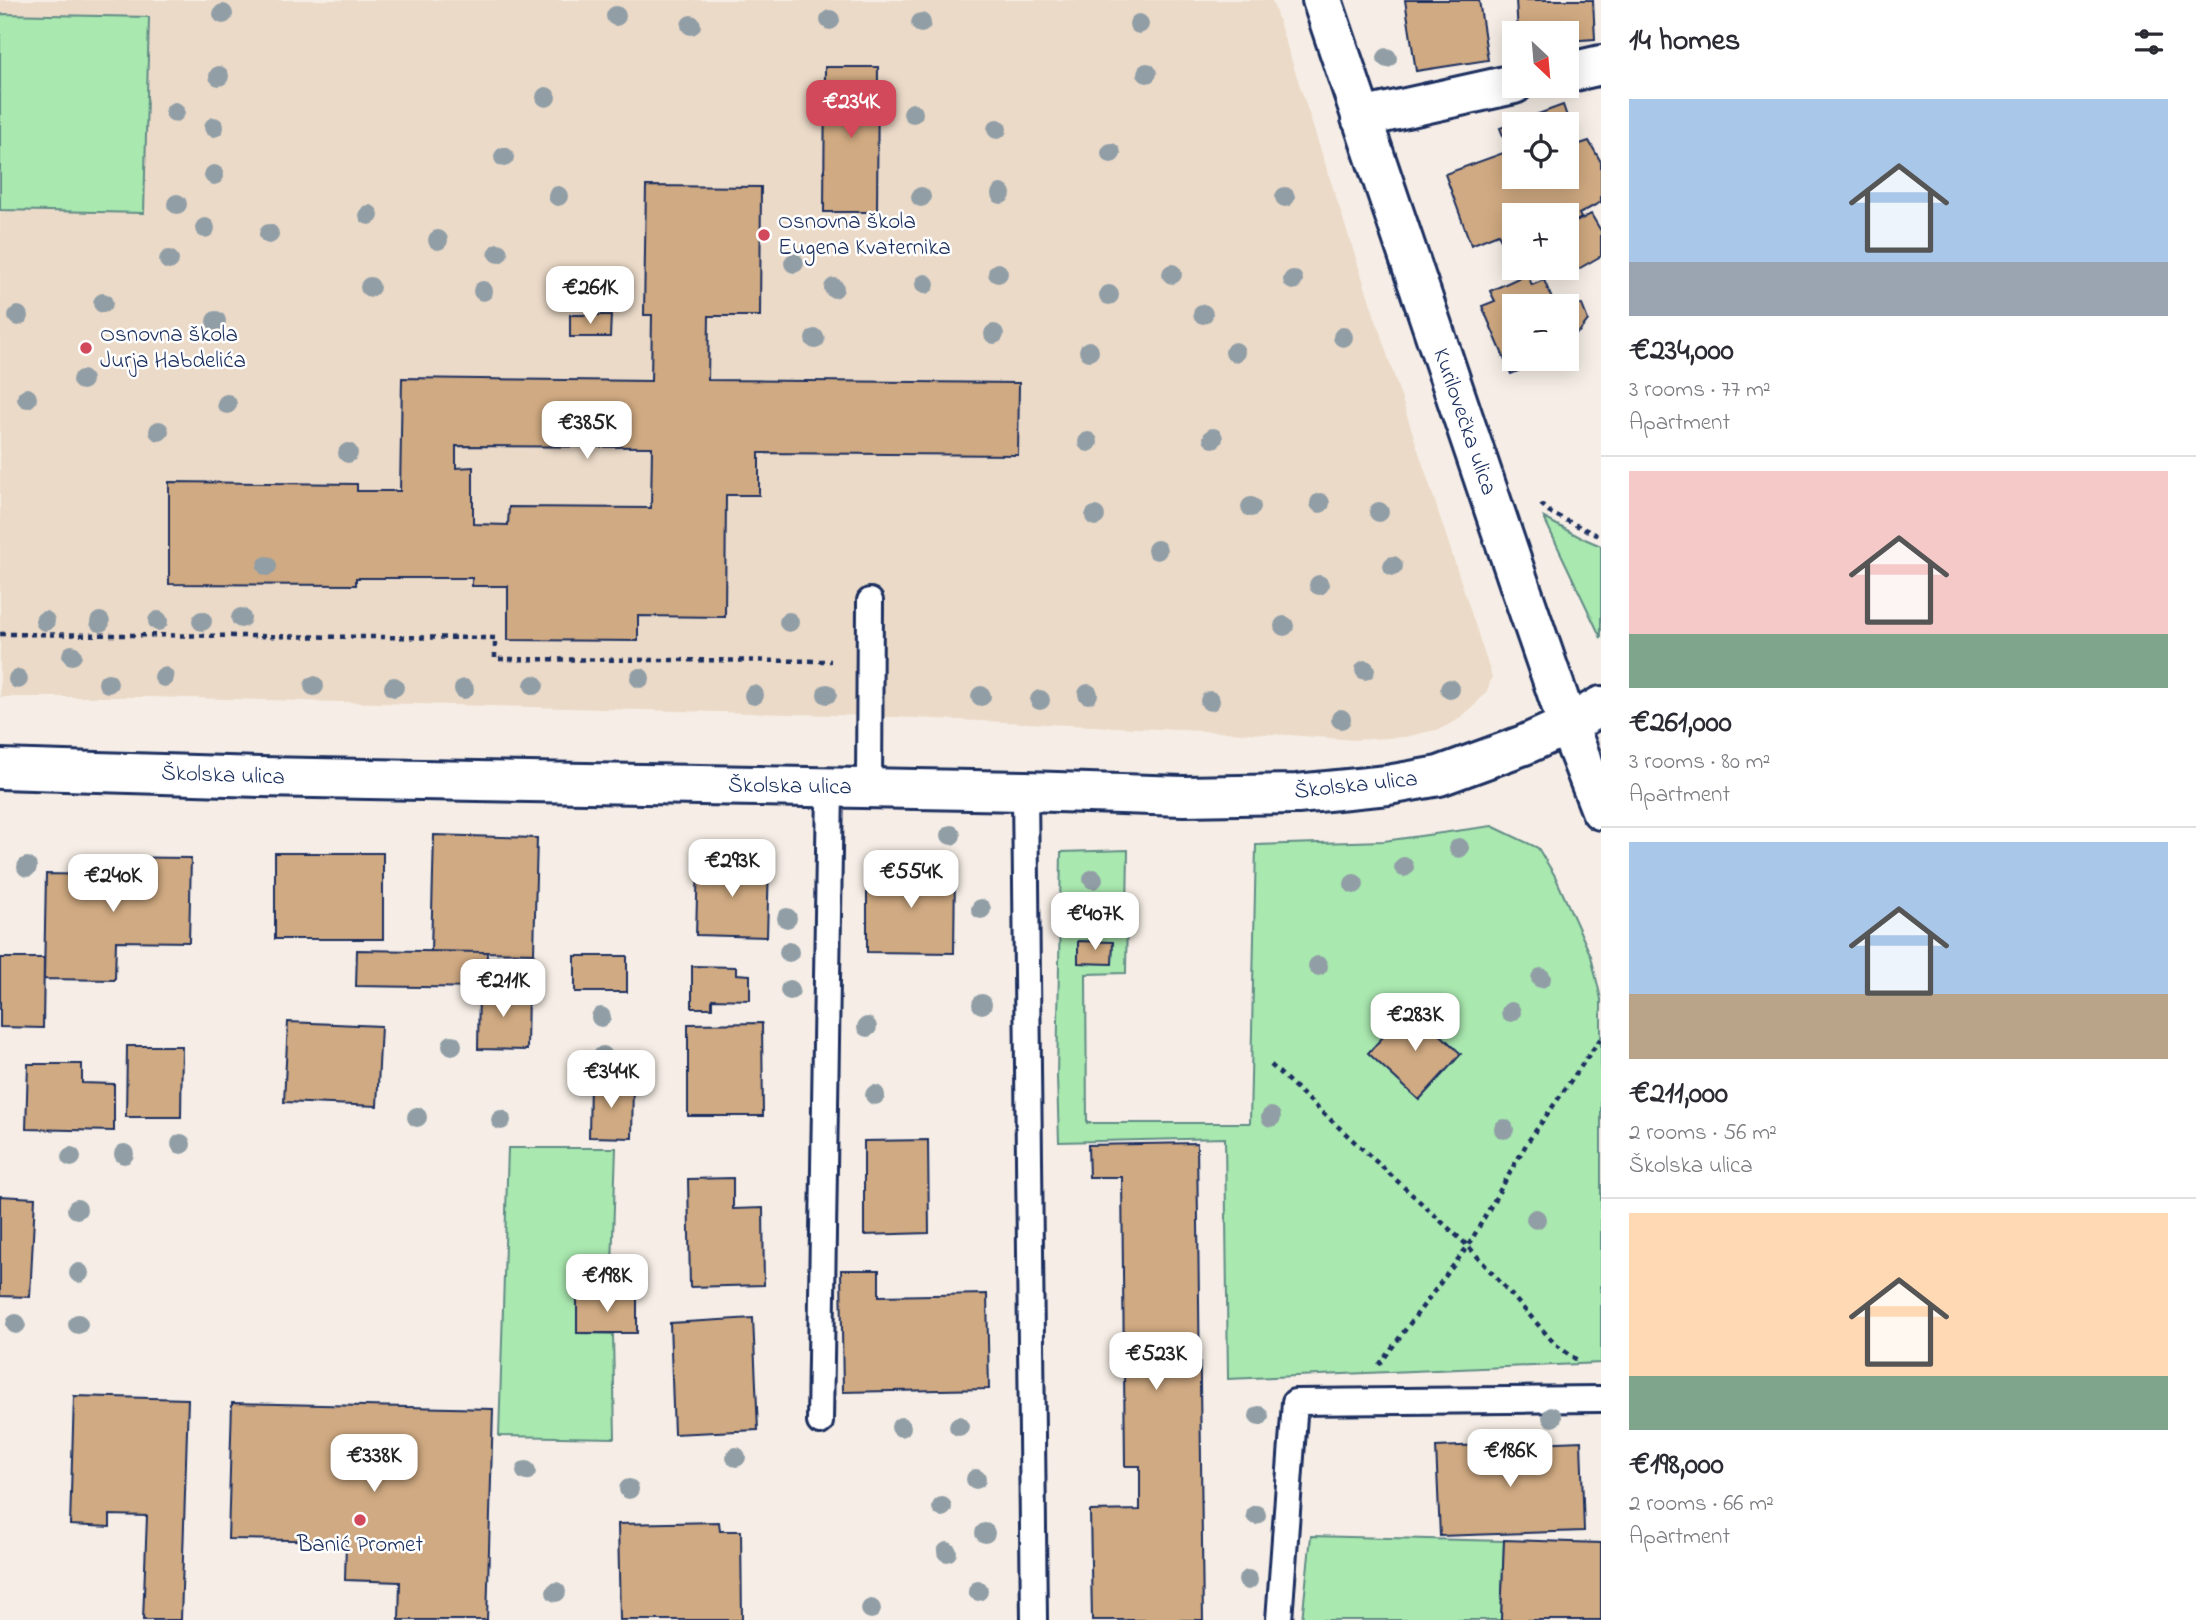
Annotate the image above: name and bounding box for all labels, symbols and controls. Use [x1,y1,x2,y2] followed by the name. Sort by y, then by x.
[1629,20,1740,64] text: 14 homes
[1502,21,1578,98] north arrow
[1502,21,1579,371] map controls
[2130,23,2168,61] icon: filters
[802,80,900,140] pin: €234K
[822,86,880,119] text: €234K
[1502,112,1579,189] button: locate
[1836,145,1962,271] icon: home
[1502,203,1579,280] button: +
[778,206,951,266] place label: Osnovna škola Eugena Kvaternika
[756,227,772,243] marker: Osnovna škola Eugena Kvaternika
[541,266,639,326] pin: €261K
[562,272,618,305] text: €261K
[1502,294,1579,371] button: −
[100,319,246,378] place label: Osnovna škola Jurja Habdelića
[1629,330,1734,374] text: €234,000
[78,340,94,356] marker: Osnovna škola Jurja Habdelića
[1423,344,1505,500] street label: Kurilovečka ulica
[1629,374,1771,407] text: 3 rooms · 77 m²
[538,402,636,461] pin: €385K
[558,407,616,440] text: €385K
[1629,407,1730,440] text: Apartment
[1836,517,1962,643] icon: home
[1629,702,1732,746] text: €261,000
[1629,746,1770,779] text: 3 rooms · 80 m²
[161,757,285,795] street label: Školska ulica
[1293,763,1419,809] street label: Školska ulica
[728,769,852,805] street label: Školska ulica
[1629,779,1730,812] text: Apartment
[683,839,781,899] pin: €293K
[704,845,760,878] text: €293K
[862,850,960,910] pin: €554K
[64,855,162,914] pin: €240K
[880,856,942,889] text: €554K
[84,860,142,893] text: €240K
[1836,888,1962,1014] icon: home
[1046,892,1144,952] pin: €407K
[1067,898,1123,931] text: €407K
[454,960,552,1019] pin: €211K
[476,965,530,998] text: €211K
[1366,993,1464,1053] pin: €283K
[1387,999,1443,1032] text: €283K
[562,1050,660,1110] pin: €344K
[583,1056,639,1089] text: €344K
[1629,1073,1728,1117] text: €211,000
[1629,1117,1777,1150] text: 2 rooms · 56 m²
[1629,1150,1753,1183] text: Školska ulica
[558,1254,656,1314] pin: €198K
[1836,1259,1962,1385] icon: home
[582,1260,632,1293] text: €198K
[1107,1332,1205,1392] pin: €523K
[1125,1338,1187,1371] text: €523K
[1461,1430,1559,1489] pin: €186K
[325,1434,423,1494] pin: €338K
[1483,1435,1537,1468] text: €186K
[347,1440,401,1473] text: €338K
[1629,1444,1724,1488] text: €198,000
[1629,1488,1774,1521] text: 2 rooms · 66 m²
[352,1512,368,1528] marker: Banić Promet
[1629,1521,1730,1554] text: Apartment
[296,1529,423,1562] place label: Banić Promet

